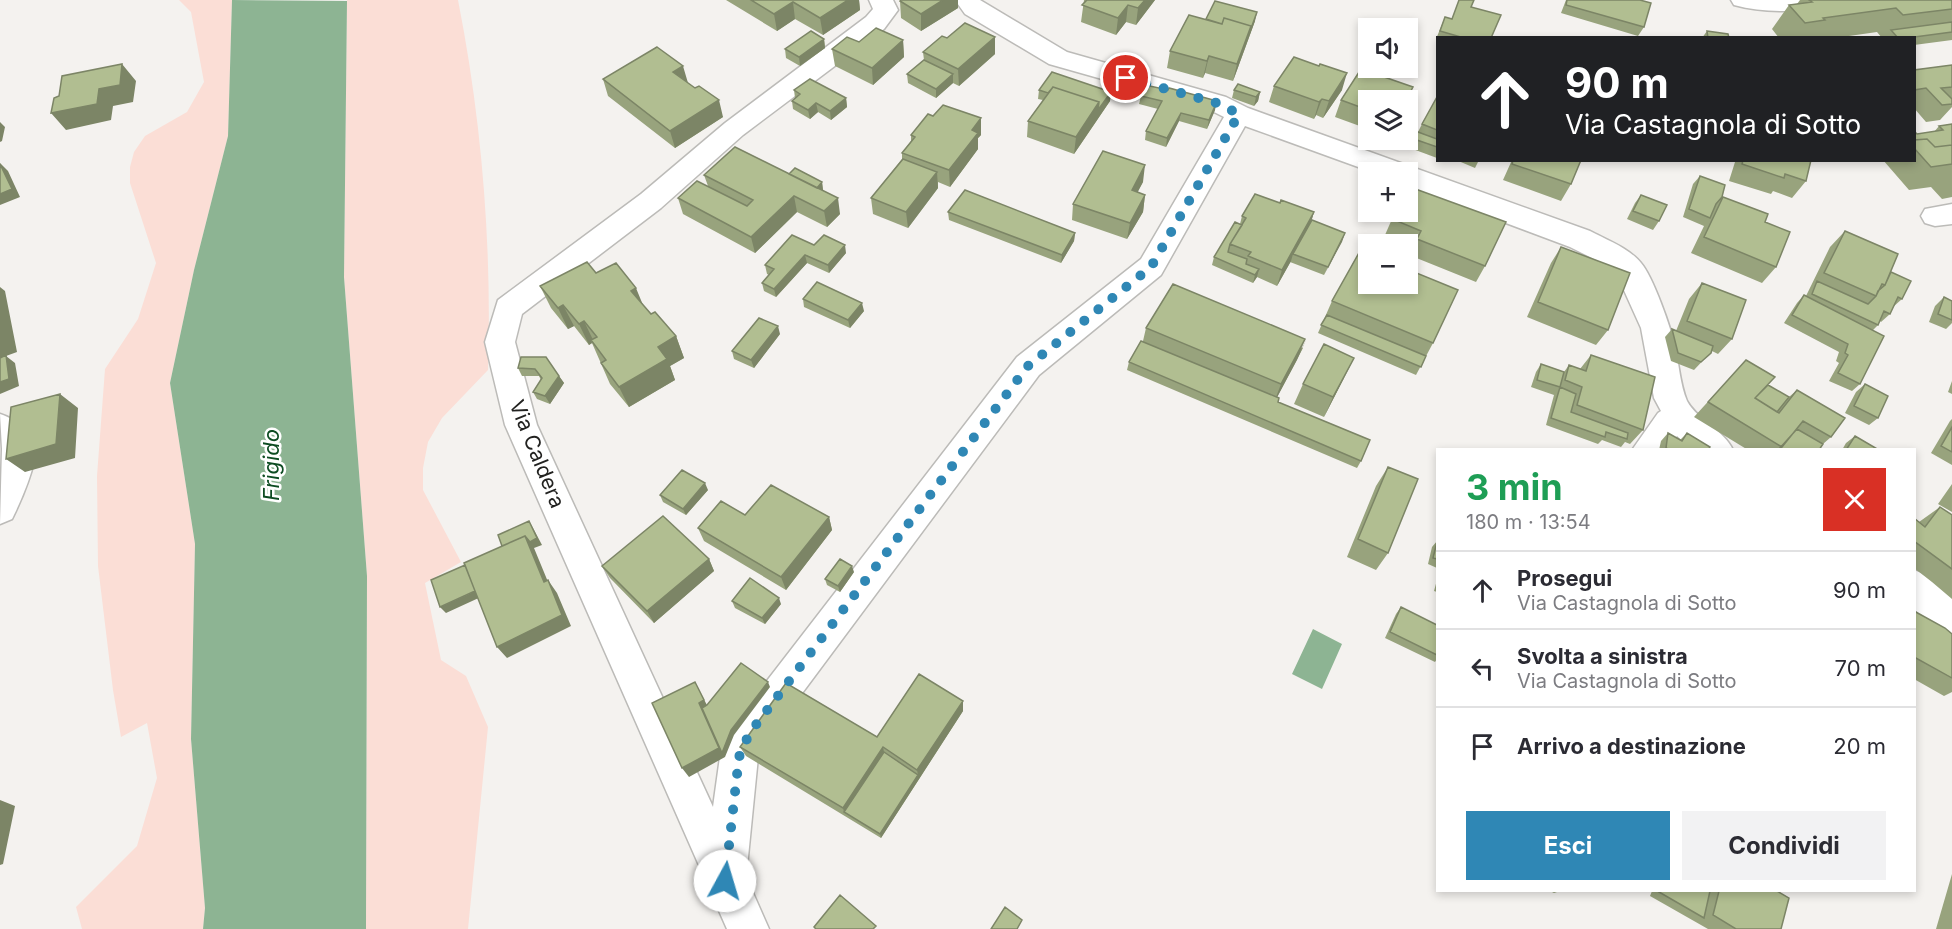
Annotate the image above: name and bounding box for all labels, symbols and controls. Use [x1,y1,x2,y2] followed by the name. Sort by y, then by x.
[1358,18,1418,294] map controls
[1358,18,1418,78] button: sound
[1100,52,1151,103] pin
[1565,57,1669,108] text: 90 m
[1466,60,1544,138] icon: ahead
[1109,61,1142,94] icon: arrive
[1358,90,1418,150] button: layers
[1565,108,1861,141] text: Via Castagnola di Sotto
[1358,162,1418,222] button: +
[1358,234,1418,294] button: −
[504,396,570,511] street label: Via Caldera
[258,429,284,501] water label: Frigido
[1466,465,1563,509] text: 3 min
[1823,468,1886,531] button: close
[1466,510,1591,534] text: 180 m · 13:54
[1517,565,1612,591] text: Prosegui
[1466,574,1499,607] icon: ahead
[1833,577,1886,603] text: 90 m
[1517,591,1736,615] text: Via Castagnola di Sotto
[1517,643,1688,669] text: Svolta a sinistra
[1466,652,1499,685] icon: left
[1835,655,1886,681] text: 70 m
[1517,669,1736,693] text: Via Castagnola di Sotto
[1466,730,1499,763] icon: arrive
[1517,733,1746,759] text: Arrivo a destinazione
[1833,733,1886,759] text: 20 m
[1466,811,1670,880] button: Esci
[1682,811,1886,880] button: Condividi
[693,849,757,913] position arrow

